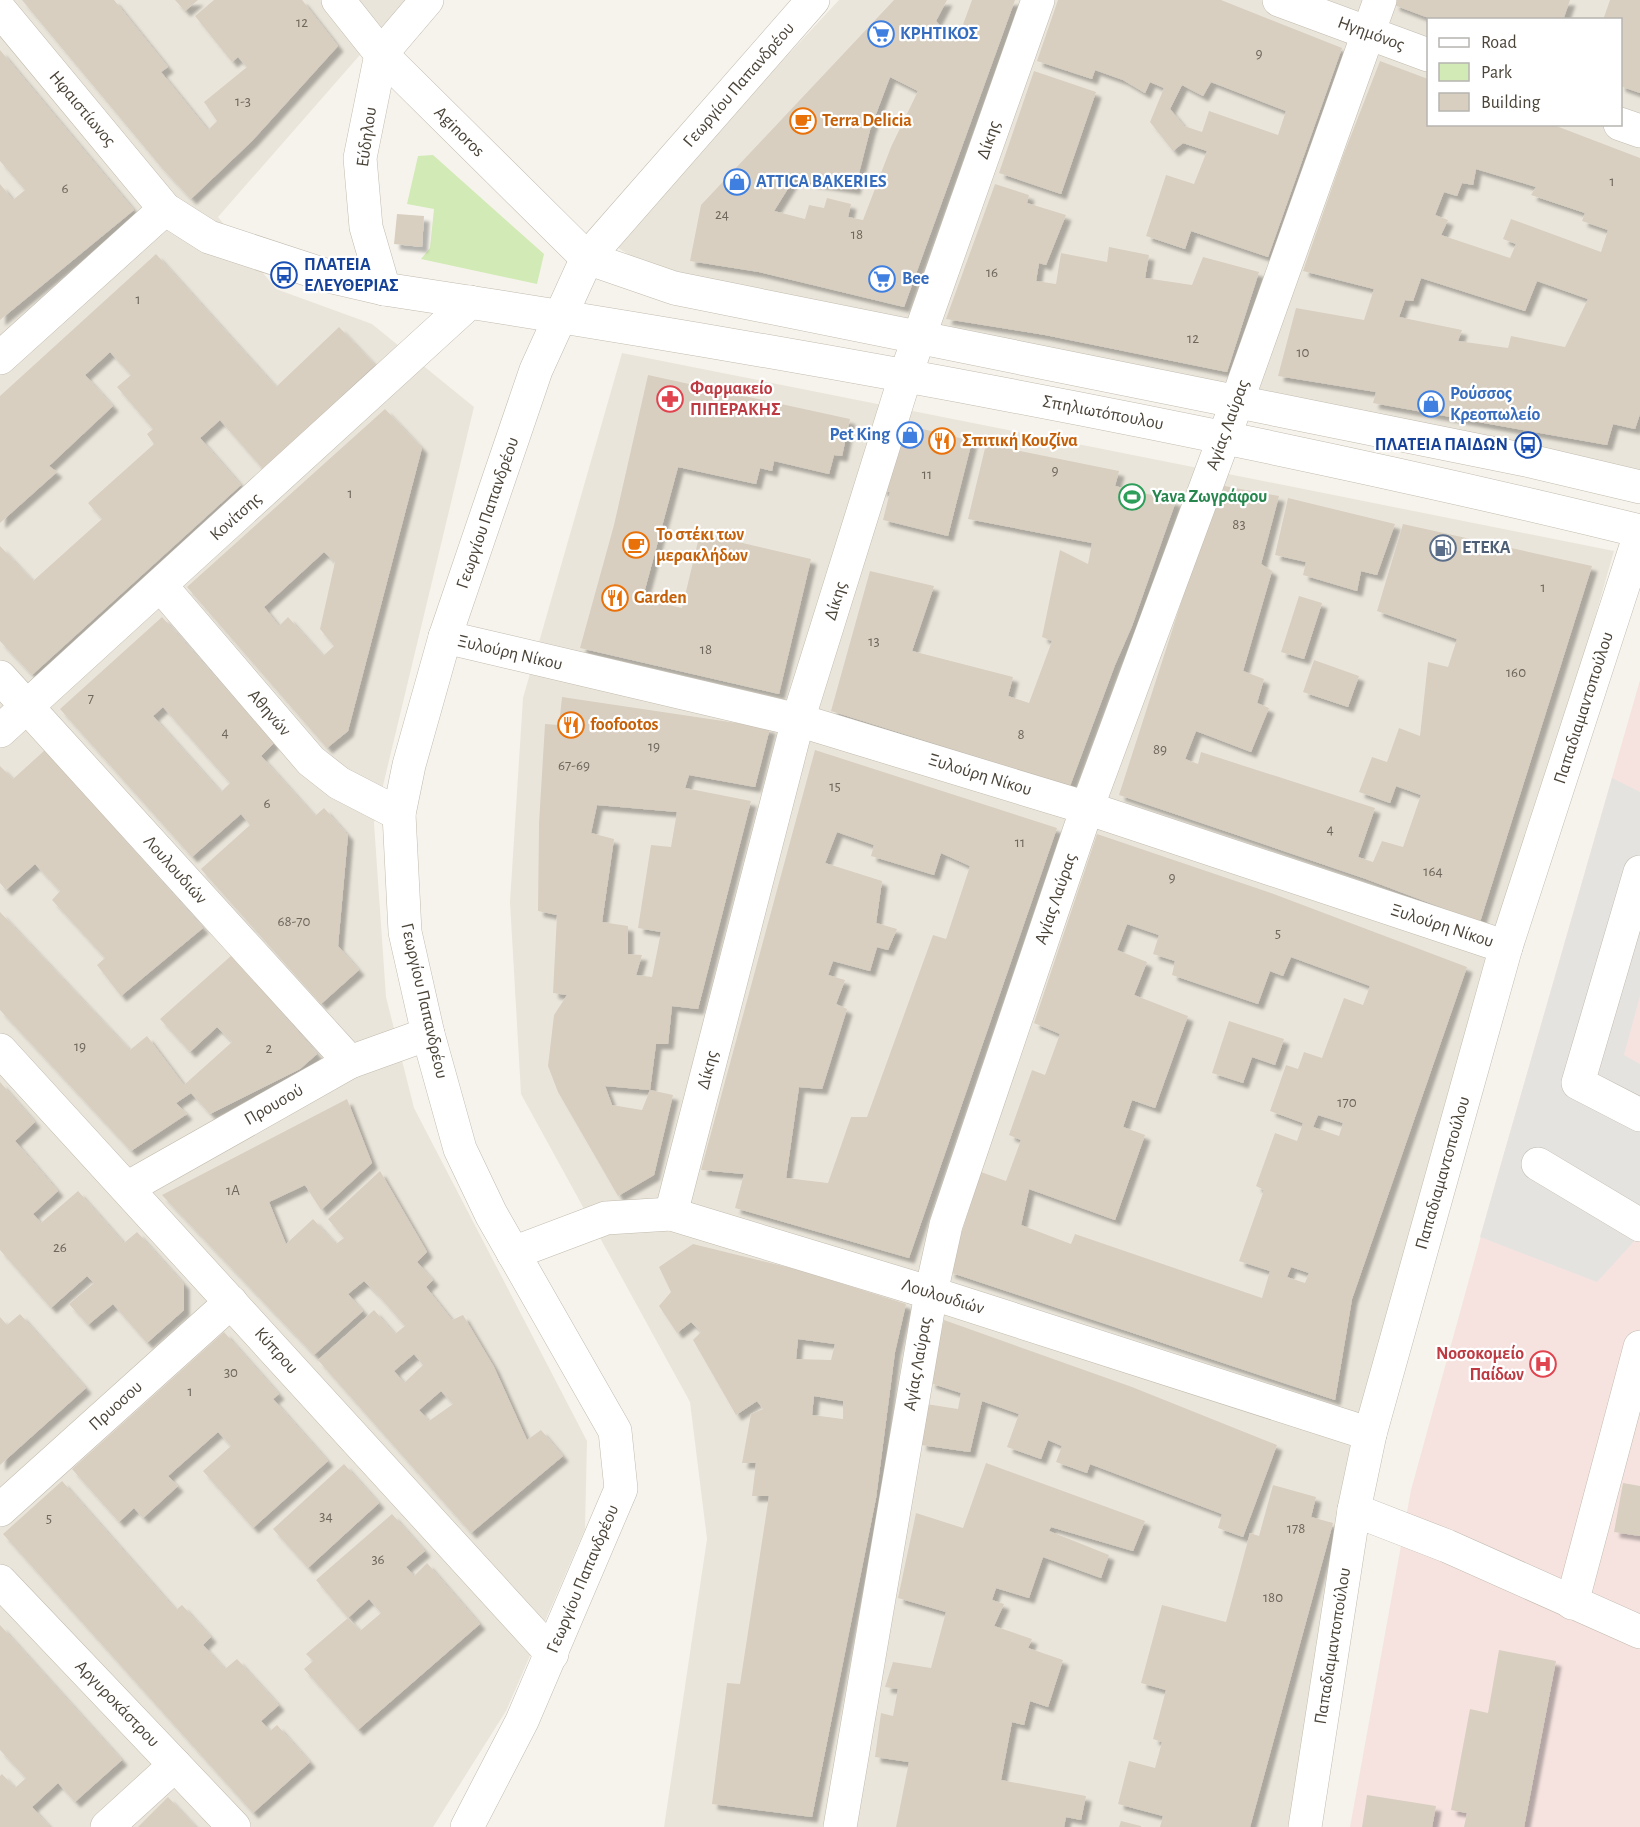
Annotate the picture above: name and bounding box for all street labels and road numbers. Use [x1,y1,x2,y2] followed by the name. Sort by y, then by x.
[1335,14,1407,54] street label: Ηγημόνος
[679,18,798,151] street label: Γεωργίου Παπανδρέου
[45,67,119,150] street label: Ηφαιστίωνος
[430,103,488,161] street label: Aginoros
[354,106,380,168] street label: Εύδηλου
[973,118,1004,161] street label: Δίκης
[1202,377,1253,473] street label: Αγίας Λαύρας
[1041,392,1165,434] street label: Σπηλιωτόπουλου
[453,435,522,591] street label: Γεωργίου Παπανδρέου
[206,489,265,544] street label: Κονίτσης
[821,579,850,622] street label: Δίκης
[1551,630,1617,786] street label: Παπαδιαμαντοπούλου
[456,631,565,674] street label: Ξυλούρη Νίκου
[244,686,294,740] street label: Αθηνών
[926,750,1034,799] street label: Ξυλούρη Νίκου
[140,832,210,908] street label: Λουλουδιών
[1031,851,1080,947] street label: Αγίας Λαύρας
[1388,900,1496,951] street label: Ξυλούρη Νίκου
[397,921,452,1081] street label: Γεωργίου Παπανδρέου
[694,1049,721,1091] street label: Δίκης
[241,1081,307,1129] street label: Προυσού
[1413,1094,1473,1252] street label: Παπαδιαμαντοπούλου
[900,1276,987,1318] street label: Λουλουδιών
[900,1316,935,1412] street label: Αγίας Λαύρας
[251,1324,301,1378] street label: Κύπρου
[86,1378,146,1434] street label: Πρυοσου
[543,1502,622,1656] street label: Γεωργίου Παπανδρέου
[1312,1566,1354,1726] street label: Παπαδιαμαντοπούλου
[71,1657,163,1751] street label: Αργυροκάστρου

